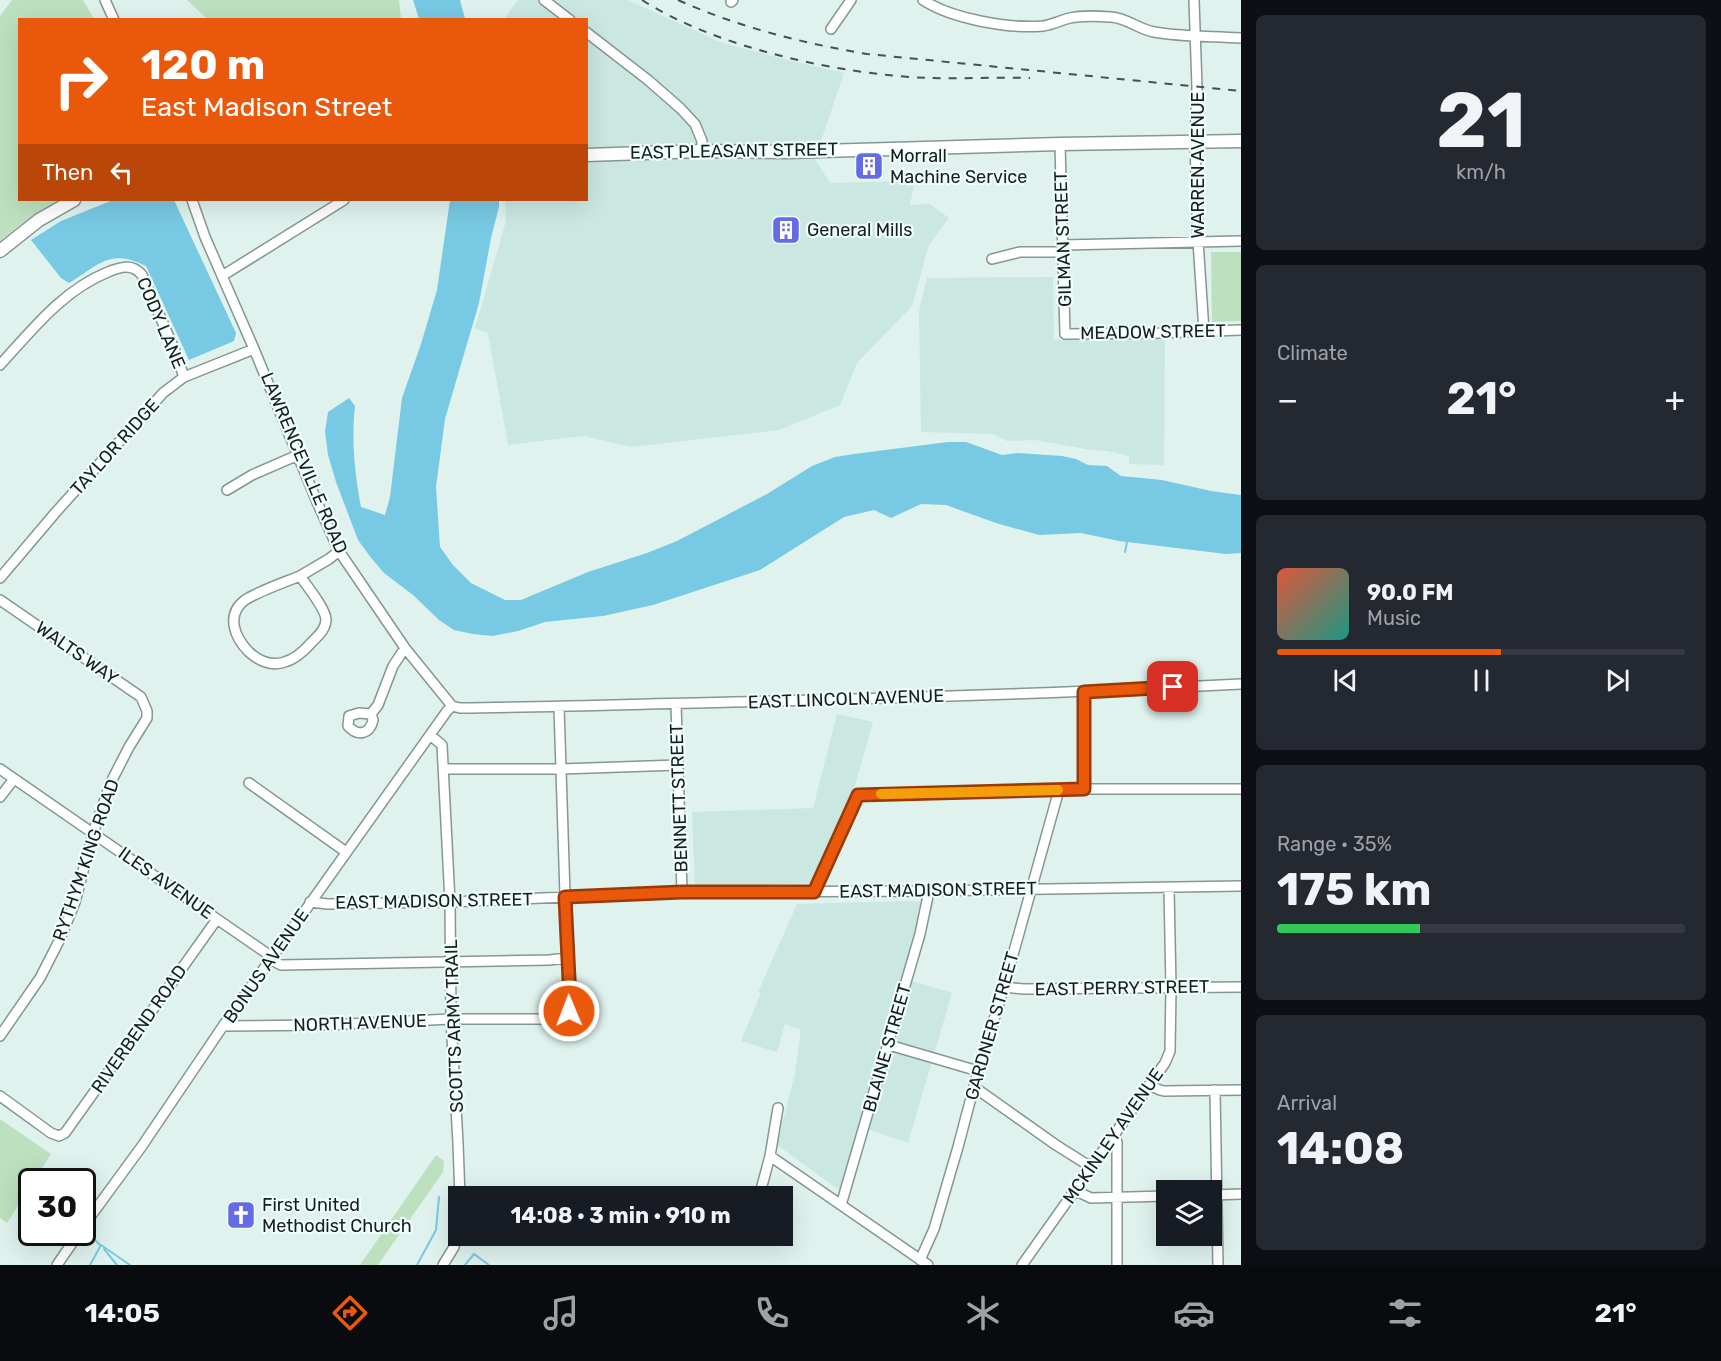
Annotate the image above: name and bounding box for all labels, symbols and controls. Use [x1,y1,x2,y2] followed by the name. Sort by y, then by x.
[141,40,265,90] text: 120 m
[42,42,120,120] icon: right
[1436,74,1526,167] text: 21
[141,91,392,123] text: East Madison Street
[1187,92,1209,238] street label: WARREN AVENUE
[630,138,838,164] street label: EAST PLEASANT STREET
[890,145,1027,188] place label: Morrall Machine Service
[853,150,885,182] building icon: Morrall Machine Service
[105,156,138,189] icon: left
[42,159,93,186] text: Then
[1456,160,1506,184] text: km/h
[1050,171,1076,307] street label: GILMAN STREET
[770,214,802,246] building icon: General Mills
[807,219,912,241] place label: General Mills
[132,274,190,372] street label: CODY LANE
[1080,320,1226,344] street label: MEADOW STREET
[1277,341,1348,365] text: Climate
[256,369,352,557] street label: LAWRENCEVILLE ROAD
[1446,372,1517,425] text: 21°
[1277,380,1298,419] text: −
[1664,380,1685,419] text: +
[66,394,164,500] street label: TAYLOR RIDGE
[1367,579,1453,606] text: 90.0 FM
[1367,606,1421,630] text: Music
[31,616,123,690] street label: WALTS WAY
[1147,661,1198,712] pin
[1329,664,1362,697] icon: previous
[1465,664,1498,697] icon: pause
[1601,664,1634,697] icon: next
[1156,670,1189,703] icon: arrive
[747,685,945,713] street label: EAST LINCOLN AVENUE
[665,723,693,873] street label: BENNETT STREET
[48,776,124,944] street label: RYTHYM KING ROAD
[1277,832,1392,856] text: Range · 35%
[114,842,218,924] street label: ILES AVENUE
[1277,863,1431,916] text: 175 km
[839,877,1037,903] street label: EAST MADISON STREET
[335,888,533,914] street label: EAST MADISON STREET
[218,905,314,1027] street label: BONUS AVENUE
[440,939,468,1113] street label: SCOTTS ARMY TRAIL
[960,949,1024,1103] street label: GARDNER STREET
[87,961,191,1097] street label: RIVERBEND ROAD
[1034,975,1210,1001] street label: EAST PERRY STREET
[537,979,601,1043] position arrow
[858,981,916,1115] street label: BLAINE STREET
[293,1010,427,1036] street label: NORTH AVENUE
[1058,1064,1168,1208] street label: MCKINLEY AVENUE
[1277,1091,1337,1115] text: Arrival
[1277,1122,1404,1175] text: 14:08
[18,1168,96,1246] speed limit sign: 30
[1156,1180,1222,1246] map controls
[1156,1180,1222,1246] button: layers
[262,1194,412,1237] place label: First United Methodist Church
[225,1199,257,1231] church icon: First United Methodist Church
[510,1202,731,1229] text: 14:08 · 3 min · 910 m
[329,1292,371,1334] icon: directions
[540,1292,582,1334] icon: music
[751,1292,793,1334] icon: phone
[962,1292,1004,1334] icon: climate
[1173,1292,1215,1334] icon: car
[1384,1292,1426,1334] icon: filters
[84,1297,160,1329] text: 14:05
[1594,1297,1637,1329] text: 21°

